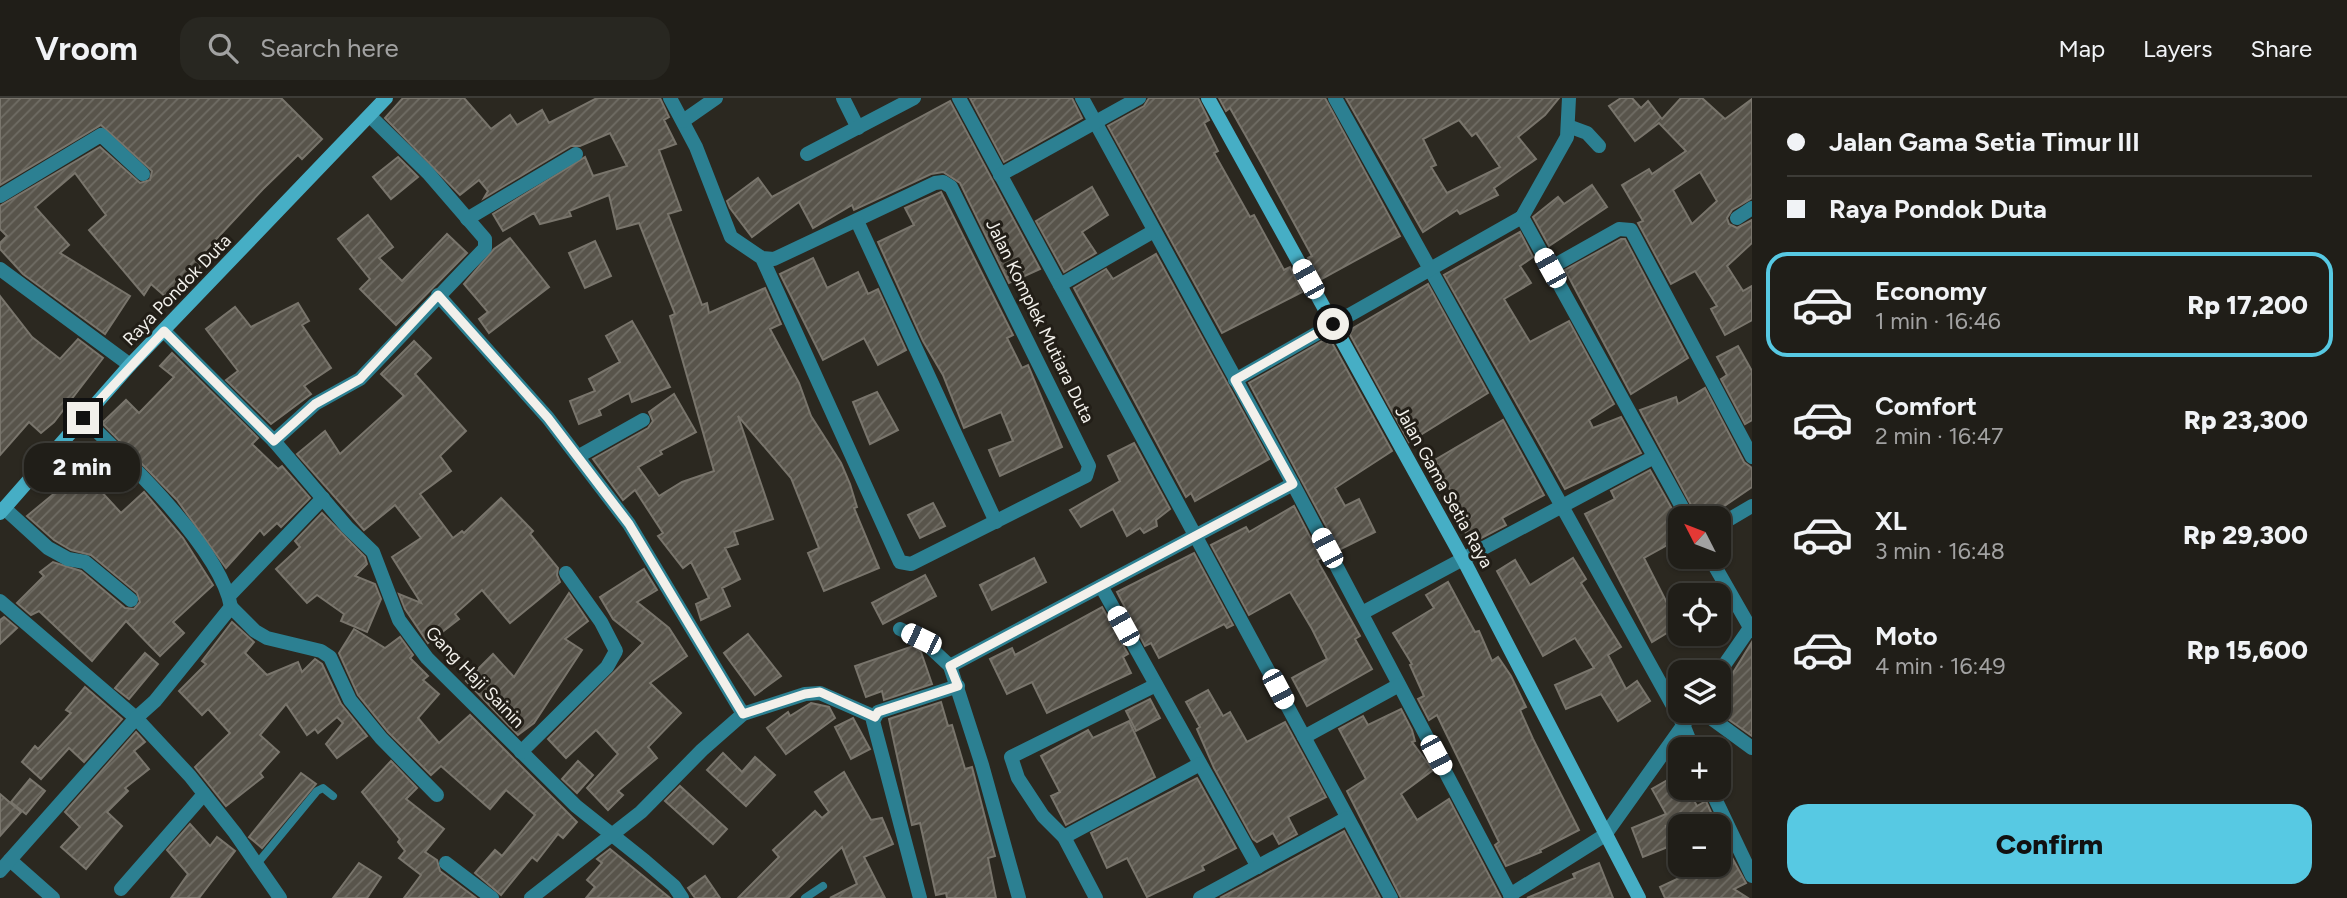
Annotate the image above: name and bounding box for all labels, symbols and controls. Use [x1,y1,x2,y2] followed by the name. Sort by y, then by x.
[180,17,670,80] search box
[35,29,138,68] text: Vroom
[204,29,242,67] icon: search
[260,32,399,64] text: Search here
[2058,34,2105,63] text: Map
[2143,34,2212,63] text: Layers
[2250,34,2312,63] text: Share
[1829,126,2140,158] text: Jalan Gama Setia Timur III
[1829,193,2047,225] text: Raya Pondok Duta
[981,216,1099,426] street label: Jalan Komplek Mutiara Duta
[118,230,236,350] street label: Raya Pondok Duta
[1531,245,1570,291] car
[1289,256,1328,302] car
[1791,273,1854,336] icon: car
[1875,275,1987,307] text: Economy
[2187,289,2308,321] text: Rp 17,200
[1875,307,2001,335] text: 1 min · 16:46
[1317,308,1349,340] route start
[1791,388,1854,451] icon: car
[1875,390,1977,422] text: Comfort
[67,402,99,434] route end
[1390,402,1498,572] street label: Jalan Gama Setia Raya
[2184,404,2308,436] text: Rp 23,300
[1875,422,2003,450] text: 2 min · 16:47
[25,442,141,492] callout: 2 min
[53,453,111,481] text: 2 min
[1791,503,1854,566] icon: car
[1875,505,1907,537] text: XL
[1668,506,1731,569] north arrow
[1668,506,1731,877] map controls
[2183,519,2308,551] text: Rp 29,300
[1308,525,1347,571] car
[1875,537,2005,565] text: 3 min · 16:48
[1668,583,1731,646] button: locate
[1104,603,1143,649] car
[1791,618,1854,681] icon: car
[898,620,945,658] car
[1875,620,1938,652] text: Moto
[421,622,529,732] street label: Gang Haji Sainin
[2187,634,2308,666] text: Rp 15,600
[1875,652,2006,680] text: 4 min · 16:49
[1668,660,1731,723] button: layers
[1259,666,1298,712] car
[1417,732,1456,778] car
[1668,737,1731,800] button: +
[1787,804,2312,884] button: Confirm
[1668,814,1731,877] button: −

